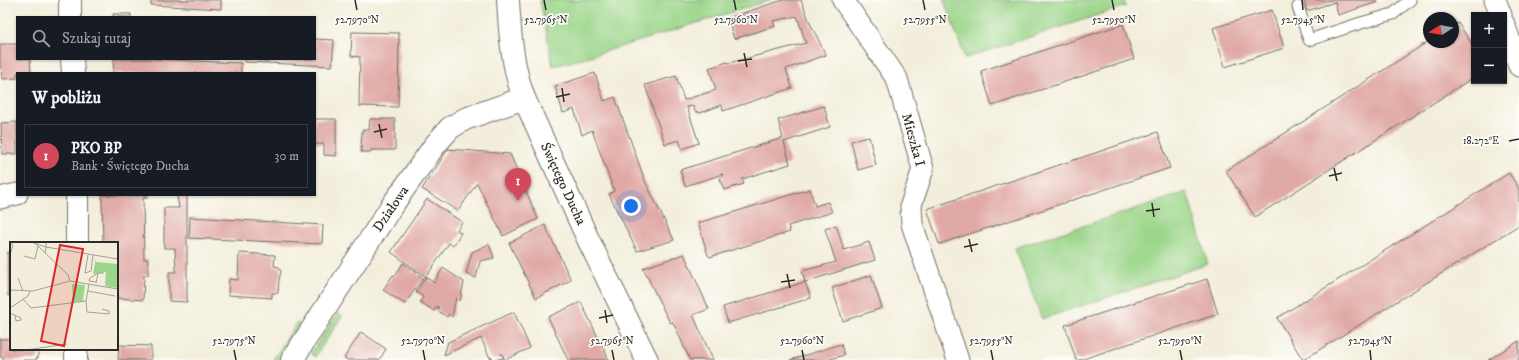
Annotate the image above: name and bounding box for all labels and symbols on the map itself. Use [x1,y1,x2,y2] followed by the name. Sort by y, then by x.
[1423,12,1459,48] north arrow
[335,14,379,26] text: 52.7970°N
[524,14,568,26] text: 52.7965°N
[714,14,758,26] text: 52.7960°N
[903,14,947,26] text: 52.7955°N
[1092,14,1136,26] text: 52.7950°N
[1281,14,1325,26] text: 52.7945°N
[897,111,929,169] street label: Mieszka I
[1463,135,1499,147] text: 18.272°E
[536,140,590,228] street label: Świętego Ducha
[505,168,531,201] pin: 1
[369,182,413,236] street label: Działowa
[621,196,641,216] your location
[10,242,118,350] inset map
[212,335,256,347] text: 52.7975°N
[401,335,445,347] text: 52.7970°N
[590,335,634,347] text: 52.7965°N
[780,335,824,347] text: 52.7960°N
[969,335,1013,347] text: 52.7955°N
[1158,335,1202,347] text: 52.7950°N
[1348,335,1392,347] text: 52.7945°N

